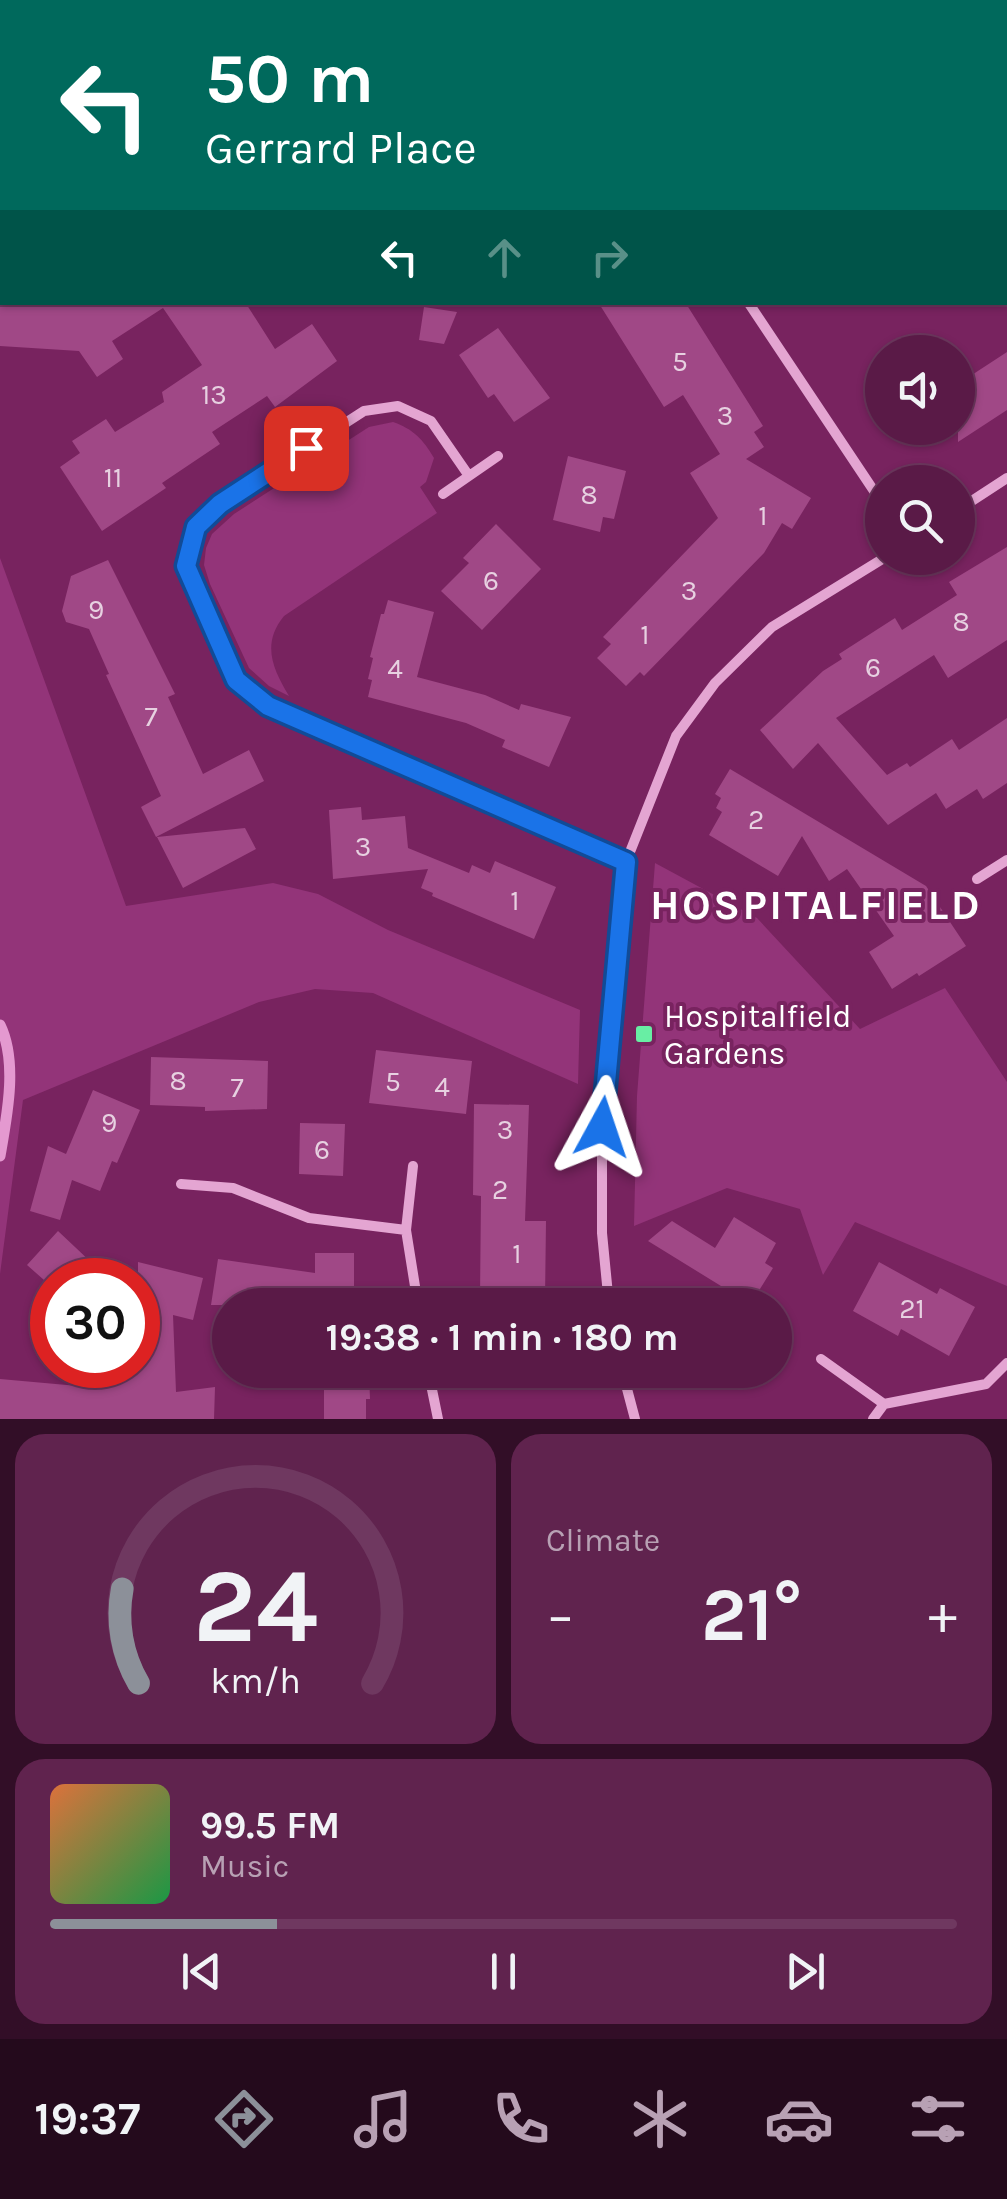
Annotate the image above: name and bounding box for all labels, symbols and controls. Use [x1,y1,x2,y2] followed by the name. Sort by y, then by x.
[205,38,374,120] text: 50 m
[40,40,170,170] icon: left
[205,122,477,174] text: Gerrard Place
[372,230,427,285] icon: left
[477,230,532,285] icon: ahead
[582,230,637,285] icon: right
[865,335,975,575] map controls
[865,335,975,445] button: sound
[672,345,688,378] house number: 5
[201,378,227,411] house number: 13
[717,399,733,432] house number: 3
[264,406,349,491] pin
[279,421,334,476] icon: arrive
[104,461,122,494] house number: 11
[865,465,975,575] button: search
[580,478,598,511] house number: 8
[758,499,768,532] house number: 1
[483,564,499,597] house number: 6
[681,574,697,607] house number: 3
[88,593,104,626] house number: 9
[952,605,970,638] house number: 8
[640,618,650,651] house number: 1
[865,651,881,684] house number: 6
[387,652,403,685] house number: 4
[144,700,158,733] house number: 7
[748,803,764,836] house number: 2
[355,830,371,863] house number: 3
[650,880,982,930] district label: HOSPITALFIELD
[510,884,520,917] house number: 1
[664,998,851,1072] place label: Hospitalfield Gardens
[633,1023,655,1045] marker: Hospitalfield Gardens
[169,1064,187,1097] house number: 8
[385,1065,401,1098] house number: 5
[434,1070,450,1103] house number: 4
[230,1071,244,1104] house number: 7
[550,1075,654,1179] position arrow
[101,1106,117,1139] house number: 9
[497,1113,513,1146] house number: 3
[314,1133,330,1166] house number: 6
[492,1173,508,1206] house number: 2
[512,1237,522,1270] house number: 1
[30,1258,160,1388] speed limit sign: 30
[899,1292,925,1325] house number: 21
[325,1315,679,1360] text: 19:38 · 1 min · 180 m
[546,1522,660,1559] text: Climate
[193,1546,318,1667] text: 24
[701,1571,802,1659] text: 21°
[546,1583,575,1647] text: −
[928,1583,957,1647] text: +
[210,1660,301,1702] text: km/h
[200,1803,340,1848] text: 99.5 FM
[200,1848,289,1885] text: Music
[174,1944,229,1999] icon: previous
[476,1944,531,1999] icon: pause
[778,1944,833,1999] icon: next
[209,2084,279,2154] icon: directions
[348,2084,418,2154] icon: music
[486,2084,556,2154] icon: phone
[625,2084,695,2154] icon: climate
[764,2084,834,2154] icon: car
[903,2084,973,2154] icon: filters
[34,2093,140,2145] text: 19:37

